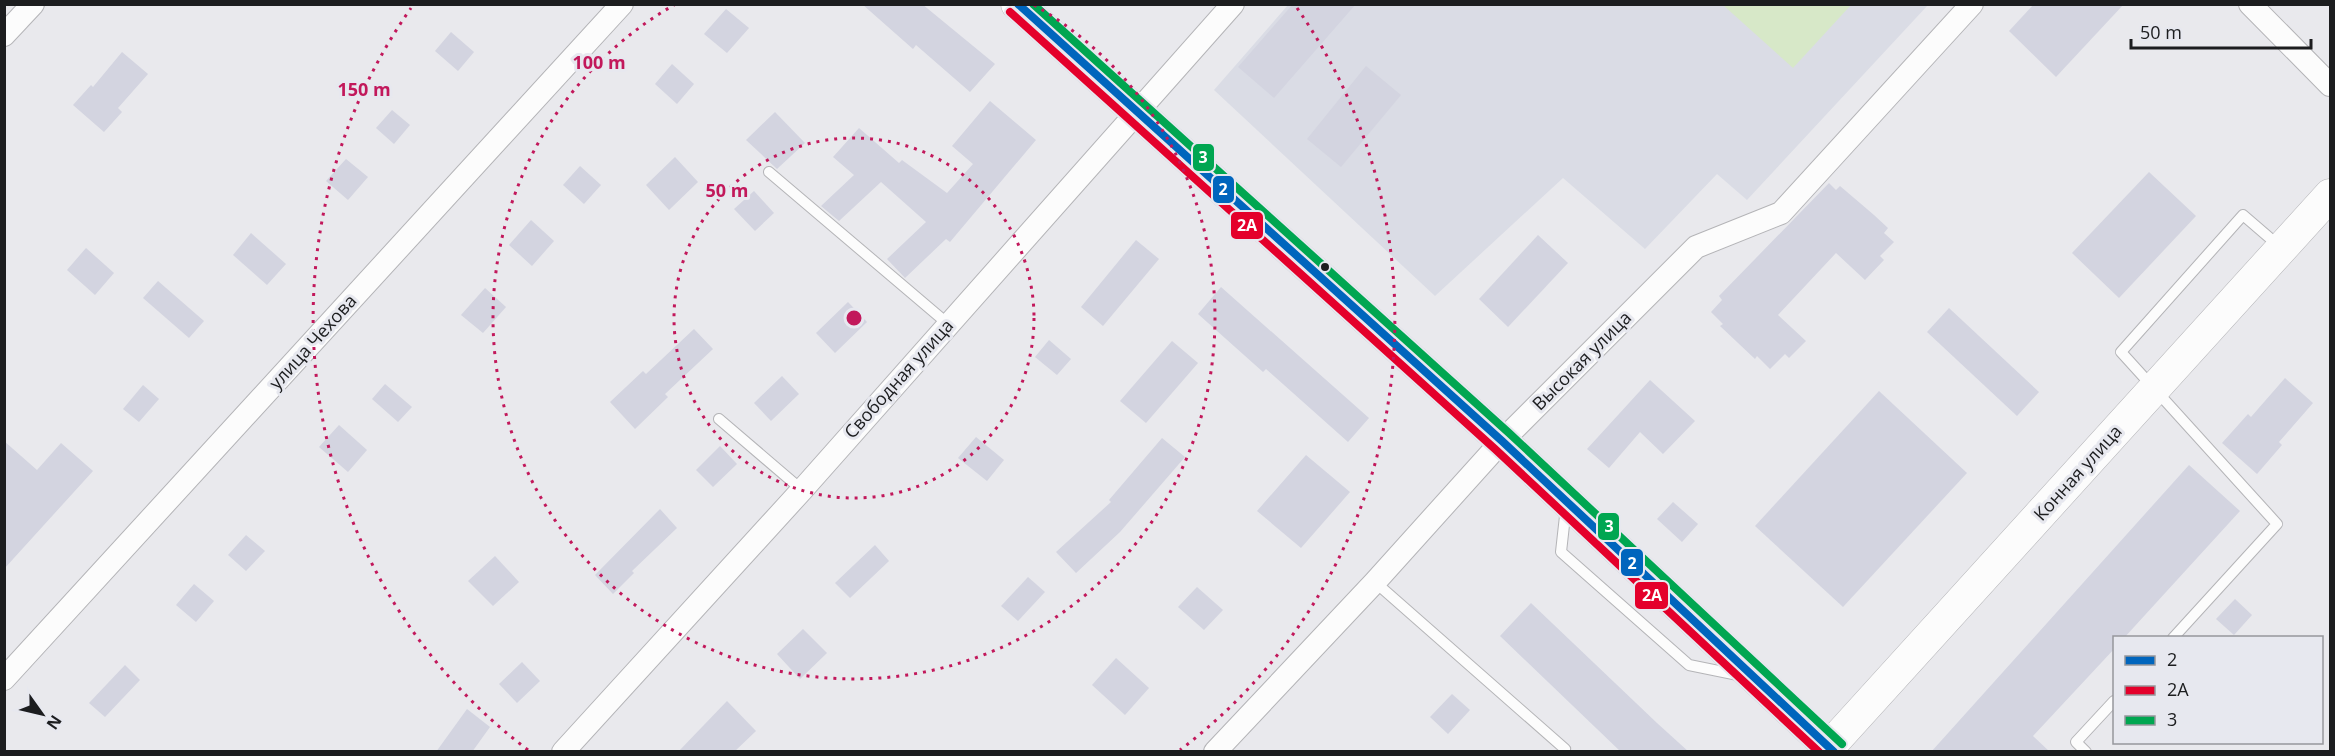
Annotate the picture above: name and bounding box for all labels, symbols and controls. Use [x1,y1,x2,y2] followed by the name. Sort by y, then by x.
[2131,12,2311,50] scale bar
[2140,20,2182,44] text: 50 m
[572,50,626,74] text: 100 m
[337,77,391,101] text: 150 m
[1192,143,1215,172] line badge: 3
[1198,146,1208,168] text: 3
[1212,175,1235,204] line badge: 2
[706,178,748,202] text: 50 m
[1218,178,1228,200] text: 2
[1230,211,1264,240] line badge: 2А
[1237,214,1258,236] text: 2А
[1319,261,1331,273] unlabelled marker
[263,289,361,394] street label: улица Чехова
[1527,306,1636,415] street label: Высокая улица
[844,308,864,328] centre of rings
[838,314,958,443] street label: Свободная улица
[2028,419,2127,525] street label: Конная улица
[1597,512,1620,541] line badge: 3
[1604,515,1614,537] text: 3
[1620,548,1644,577] line badge: 2
[1627,552,1637,574] text: 2
[1634,581,1669,610] line badge: 2А
[1642,584,1663,606] text: 2А
[2113,636,2323,744] legend
[2167,647,2177,671] text: 2
[2167,677,2189,701] text: 2А
[12,684,72,744] north arrow
[2167,707,2177,731] text: 3
[42,711,67,734] text: N

